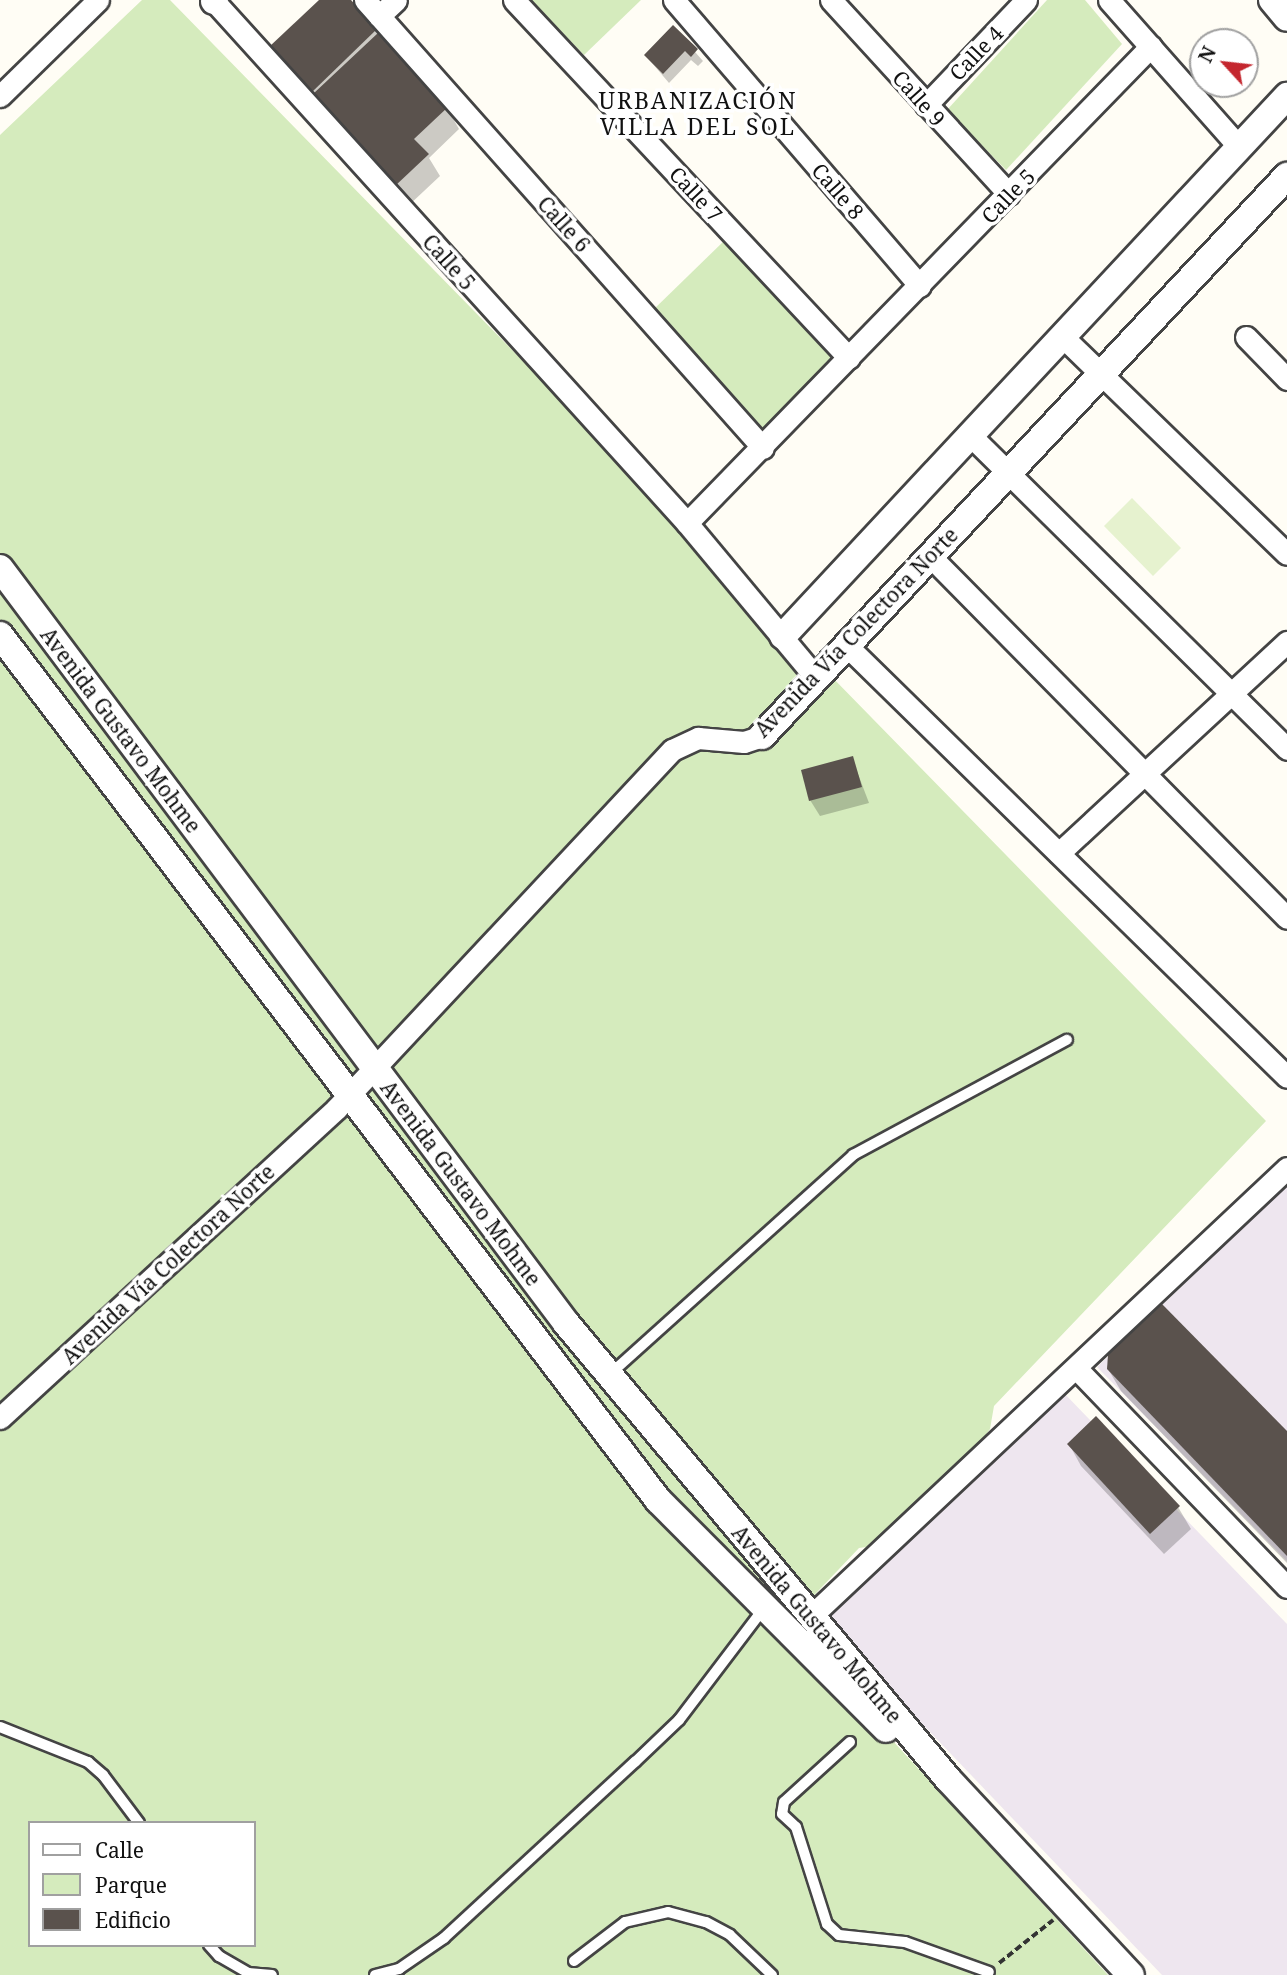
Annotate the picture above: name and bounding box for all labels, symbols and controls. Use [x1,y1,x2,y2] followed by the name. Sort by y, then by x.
[944,20,1008,86] street label: Calle 4
[1189,28,1259,98] north arrow
[1192,42,1222,67] text: N
[887,65,951,131] street label: Calle 9
[600,86,796,140] district label: URBANIZACIÓN VILLA DEL SOL
[807,158,869,224] street label: Calle 8
[664,161,728,227] street label: Calle 7
[976,163,1040,229] street label: Calle 5
[532,191,596,257] street label: Calle 6
[417,229,481,295] street label: Calle 5
[749,522,963,742] street label: Avenida Vía Colectora Norte
[36,622,206,838] street label: Avenida Gustavo Mohme
[376,1075,546,1291] street label: Avenida Gustavo Mohme
[56,1159,280,1369] street label: Avenida Vía Colectora Norte
[727,1520,907,1728] street label: Avenida Gustavo Mohme
[28,1821,256,1947] legend
[95,1836,144,1864] text: Calle
[95,1871,167,1899] text: Parque
[95,1906,171,1934] text: Edificio

